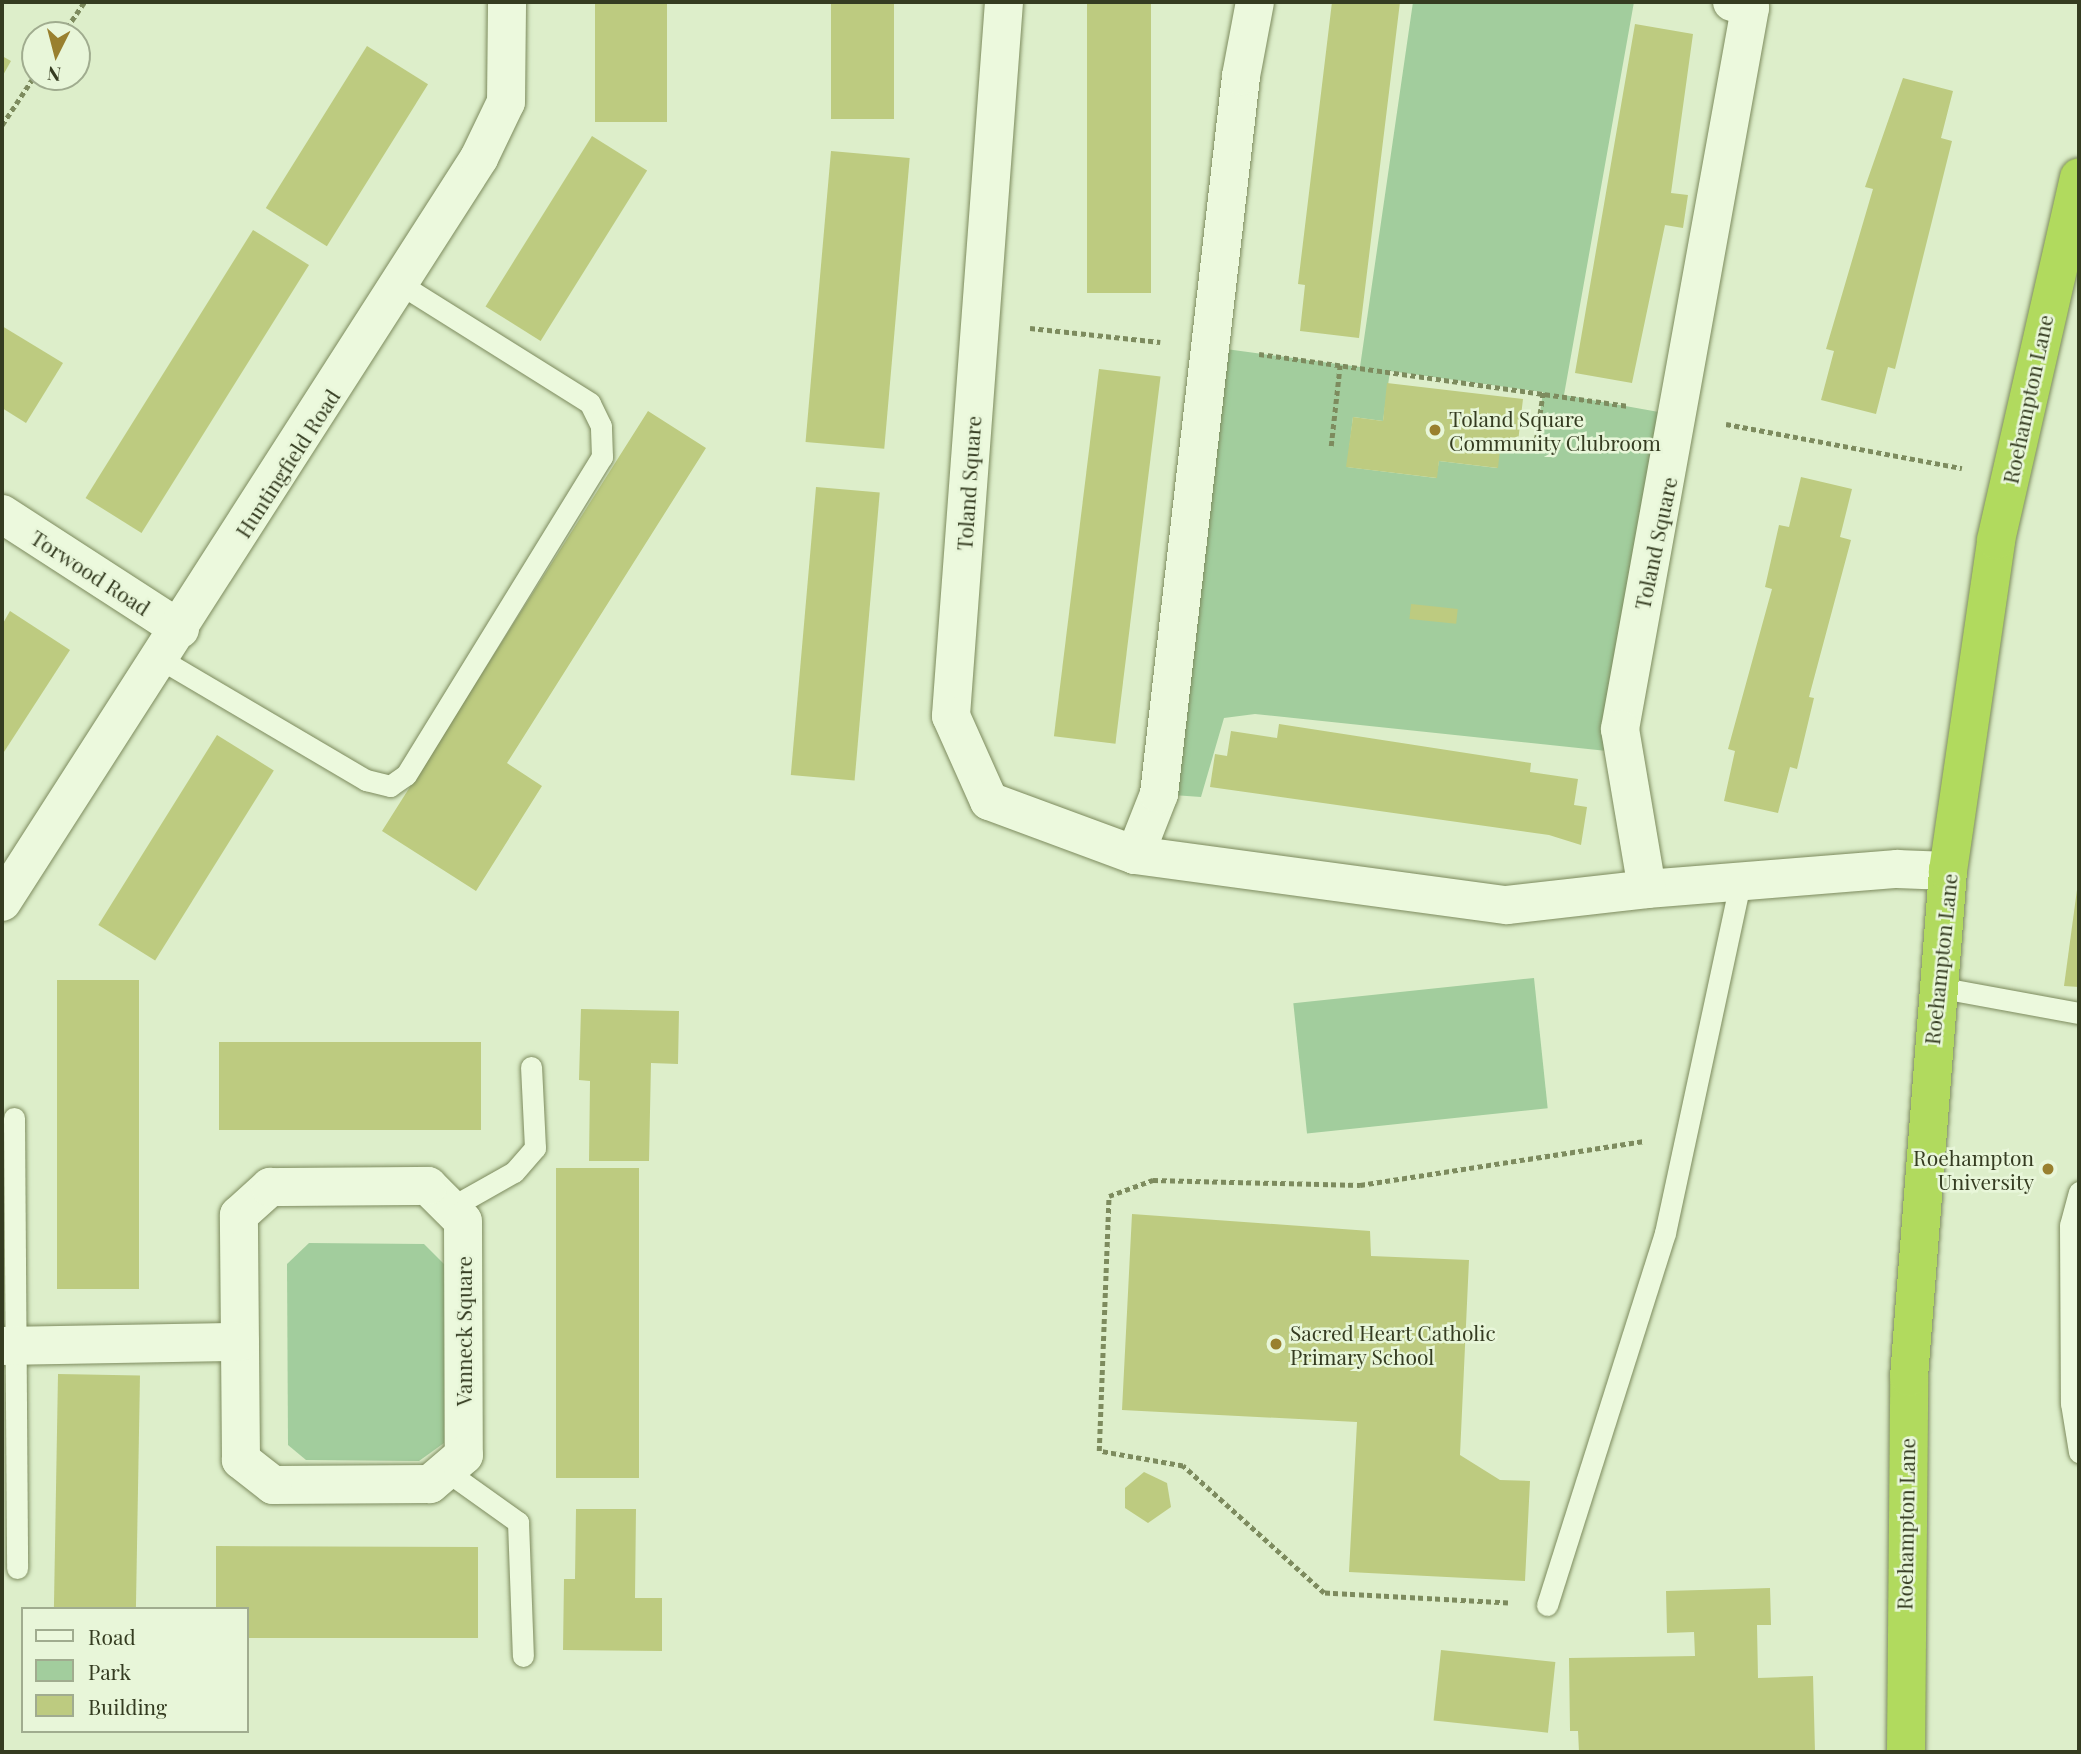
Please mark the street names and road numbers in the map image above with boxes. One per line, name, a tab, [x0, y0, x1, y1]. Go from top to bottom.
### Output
street label: Roehampton Lane	[1997, 312, 2057, 486]
street label: Huntingfield Road	[230, 384, 344, 542]
street label: Toland Square	[951, 415, 985, 551]
street label: Toland Square	[1629, 474, 1681, 612]
street label: Torwood Road	[27, 524, 155, 620]
street label: Roehampton Lane	[1918, 872, 1962, 1046]
street label: Vanneck Square	[450, 1256, 476, 1406]
street label: Roehampton Lane	[1891, 1438, 1919, 1610]

